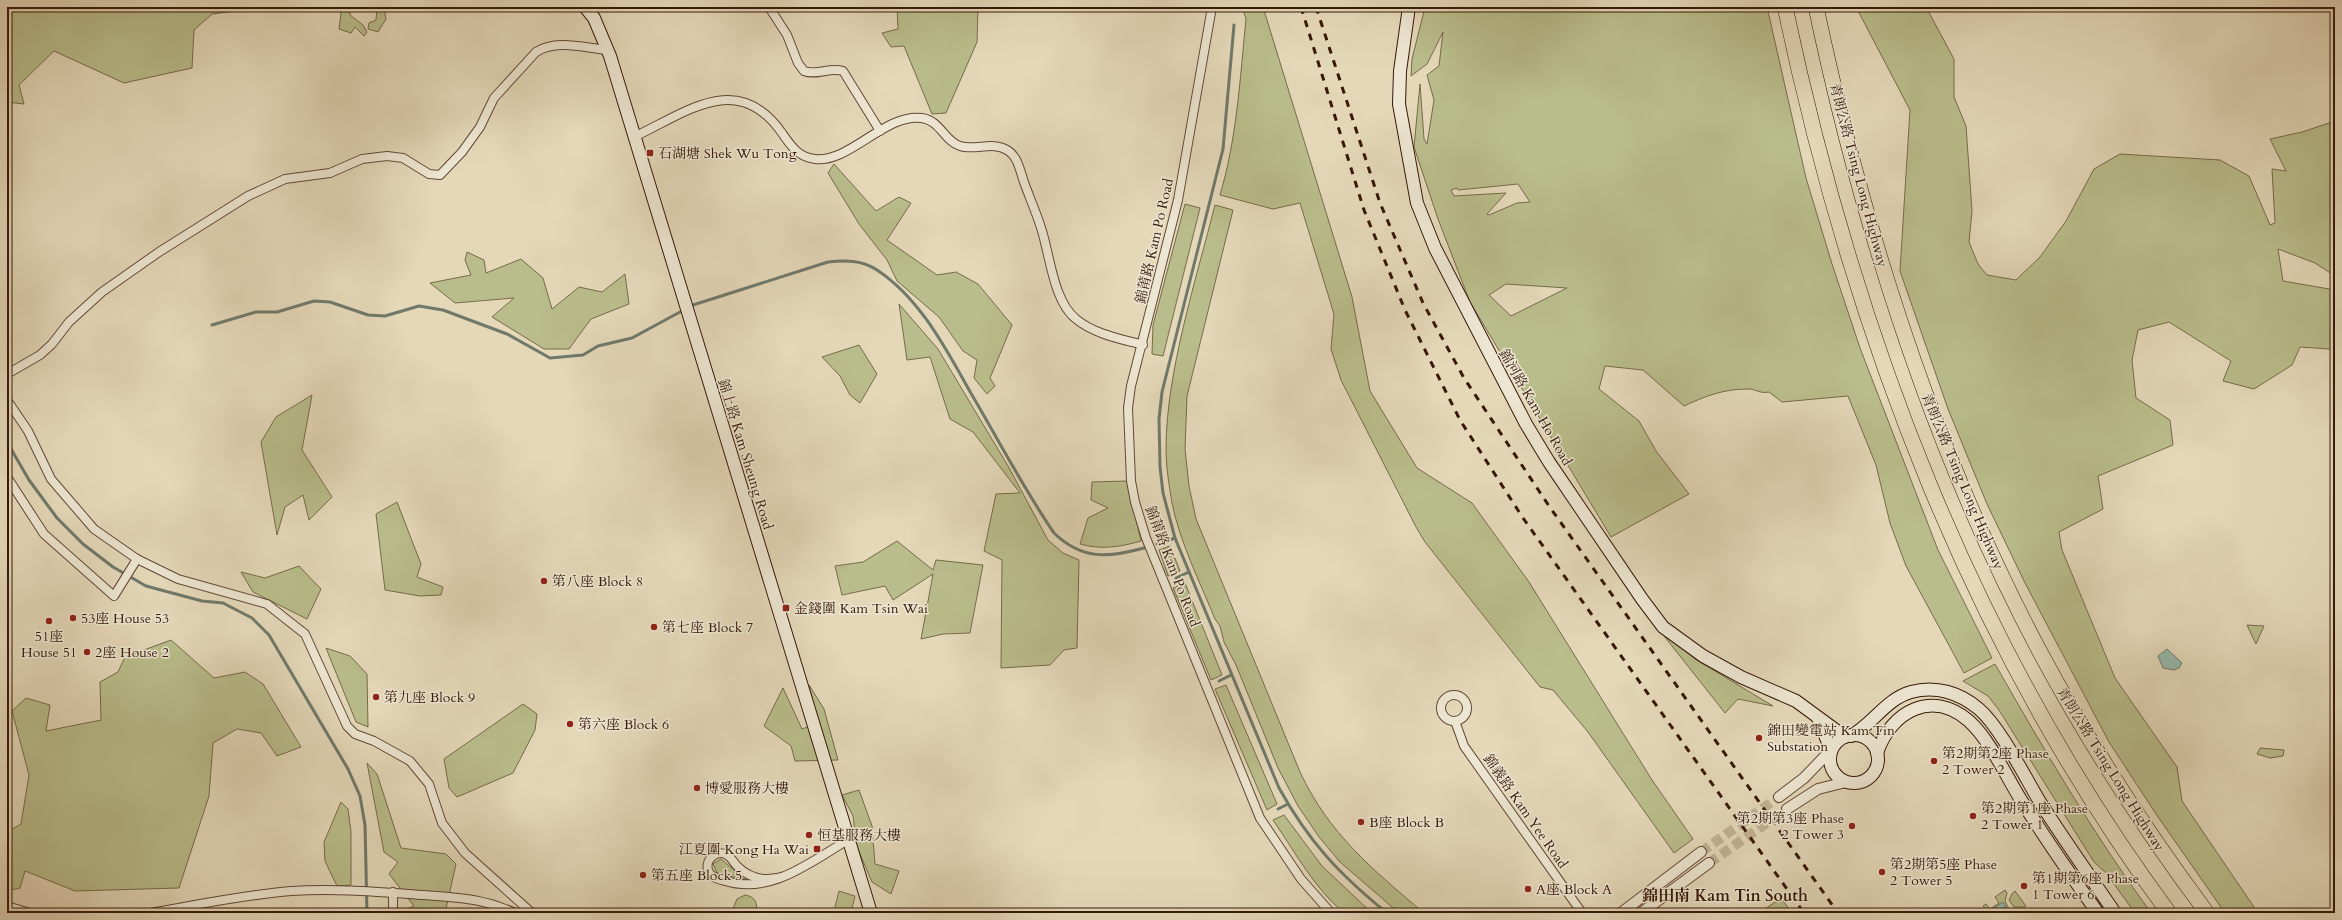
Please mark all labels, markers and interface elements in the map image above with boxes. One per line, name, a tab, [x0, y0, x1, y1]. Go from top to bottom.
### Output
street label: 青朗公路 Tsing Long Highway	[1825, 81, 1892, 270]
place label: 石湖塘 Shek Wu Tong	[658, 144, 797, 163]
marker: 石湖塘 Shek Wu Tong	[645, 148, 655, 158]
street label: 錦莆路 Kam Po Road	[1131, 176, 1178, 306]
street label: 錦河路 Kam Ho Road	[1494, 345, 1577, 469]
street label: 錦上路 Kam Sheung Road	[713, 376, 778, 532]
street label: 青朗公路 Tsing Long Highway	[1917, 390, 2009, 573]
street label: 錦莆路 Kam Po Road	[1141, 503, 1205, 630]
place label: 第八座 Block 8	[552, 572, 643, 591]
marker: 第八座 Block 8	[539, 576, 549, 586]
place label: 金錢圍 Kam Tsin Wai	[794, 599, 928, 618]
marker: 金錢圍 Kam Tsin Wai	[781, 603, 791, 613]
place label: 53座 House 53	[81, 609, 169, 628]
marker: 53座 House 53	[68, 613, 78, 623]
marker: 51座 House 51	[44, 616, 54, 626]
place label: 第七座 Block 7	[662, 618, 753, 637]
marker: 第七座 Block 7	[649, 622, 659, 632]
place label: 51座 House 51	[21, 627, 77, 662]
place label: 2座 House 2	[95, 643, 169, 662]
marker: 2座 House 2	[82, 647, 92, 657]
street label: 青朗公路 Tsing Long Highway	[2052, 684, 2169, 855]
place label: 第九座 Block 9	[384, 688, 475, 707]
marker: 第九座 Block 9	[371, 692, 381, 702]
place label: 第六座 Block 6	[578, 715, 669, 734]
marker: 第六座 Block 6	[565, 719, 575, 729]
place label: 錦田變電站 Kam Tin Substation	[1767, 721, 1895, 756]
marker: 錦田變電站 Kam Tin Substation	[1754, 733, 1764, 743]
place label: 第2期第2座 Phase 2 Tower 2	[1942, 744, 2049, 779]
street label: 錦義路 Kam Yee Road	[1479, 750, 1573, 873]
marker: 第2期第2座 Phase 2 Tower 2	[1929, 756, 1939, 766]
place label: 博愛服務大樓	[705, 779, 789, 798]
marker: 博愛服務大樓	[692, 783, 702, 793]
place label: 第2期第1座 Phase 2 Tower 1	[1981, 799, 2088, 834]
place label: 第2期第3座 Phase 2 Tower 3	[1737, 809, 1844, 844]
marker: 第2期第1座 Phase 2 Tower 1	[1968, 811, 1978, 821]
place label: B座 Block B	[1369, 813, 1444, 832]
marker: B座 Block B	[1356, 817, 1366, 827]
marker: 第2期第3座 Phase 2 Tower 3	[1847, 821, 1857, 831]
place label: 恒基服務大樓	[817, 826, 901, 845]
marker: 恒基服務大樓	[804, 830, 814, 840]
place label: 江夏圍 Kong Ha Wai	[679, 840, 809, 859]
marker: 江夏圍 Kong Ha Wai	[812, 844, 822, 854]
place label: 第2期第5座 Phase 2 Tower 5	[1890, 855, 1997, 890]
place label: 第五座 Block 5	[651, 866, 742, 885]
marker: 第2期第5座 Phase 2 Tower 5	[1877, 867, 1887, 877]
place label: 第1期第6座 Phase 1 Tower 6	[2032, 869, 2139, 904]
marker: 第五座 Block 5	[638, 870, 648, 880]
place label: A座 Block A	[1536, 880, 1612, 899]
marker: 第1期第6座 Phase 1 Tower 6	[2019, 881, 2029, 891]
marker: A座 Block A	[1523, 884, 1533, 894]
district label: 錦田南 Kam Tin South	[1642, 885, 1808, 907]

